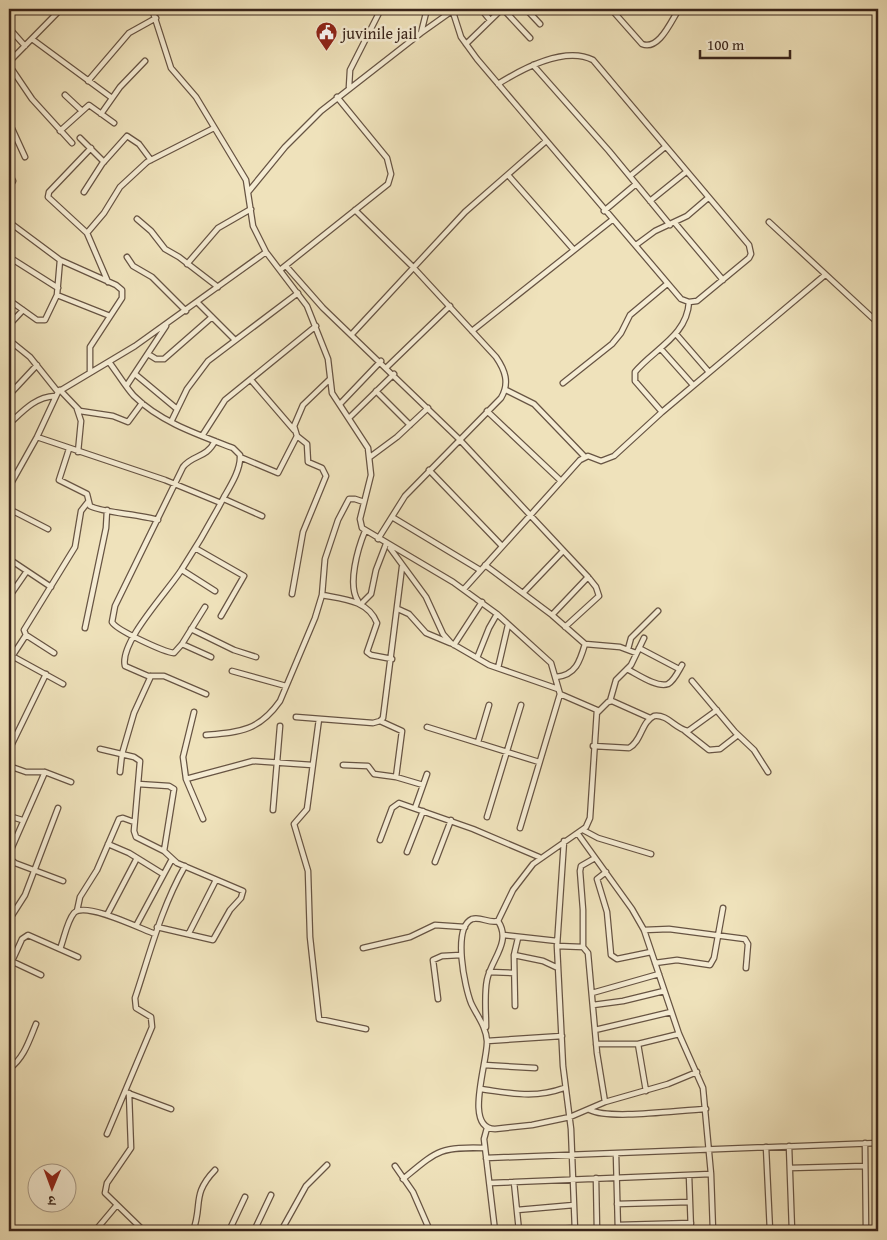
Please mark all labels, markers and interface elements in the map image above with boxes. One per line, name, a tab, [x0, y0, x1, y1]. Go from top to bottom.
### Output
public building icon: juvinile jail	[314, 21, 338, 52]
place label: juvinile jail	[340, 21, 418, 45]
scale bar	[700, 28, 790, 60]
text: 100 m	[707, 34, 745, 55]
north arrow	[28, 1162, 78, 1212]
text: उ	[47, 1191, 57, 1211]

